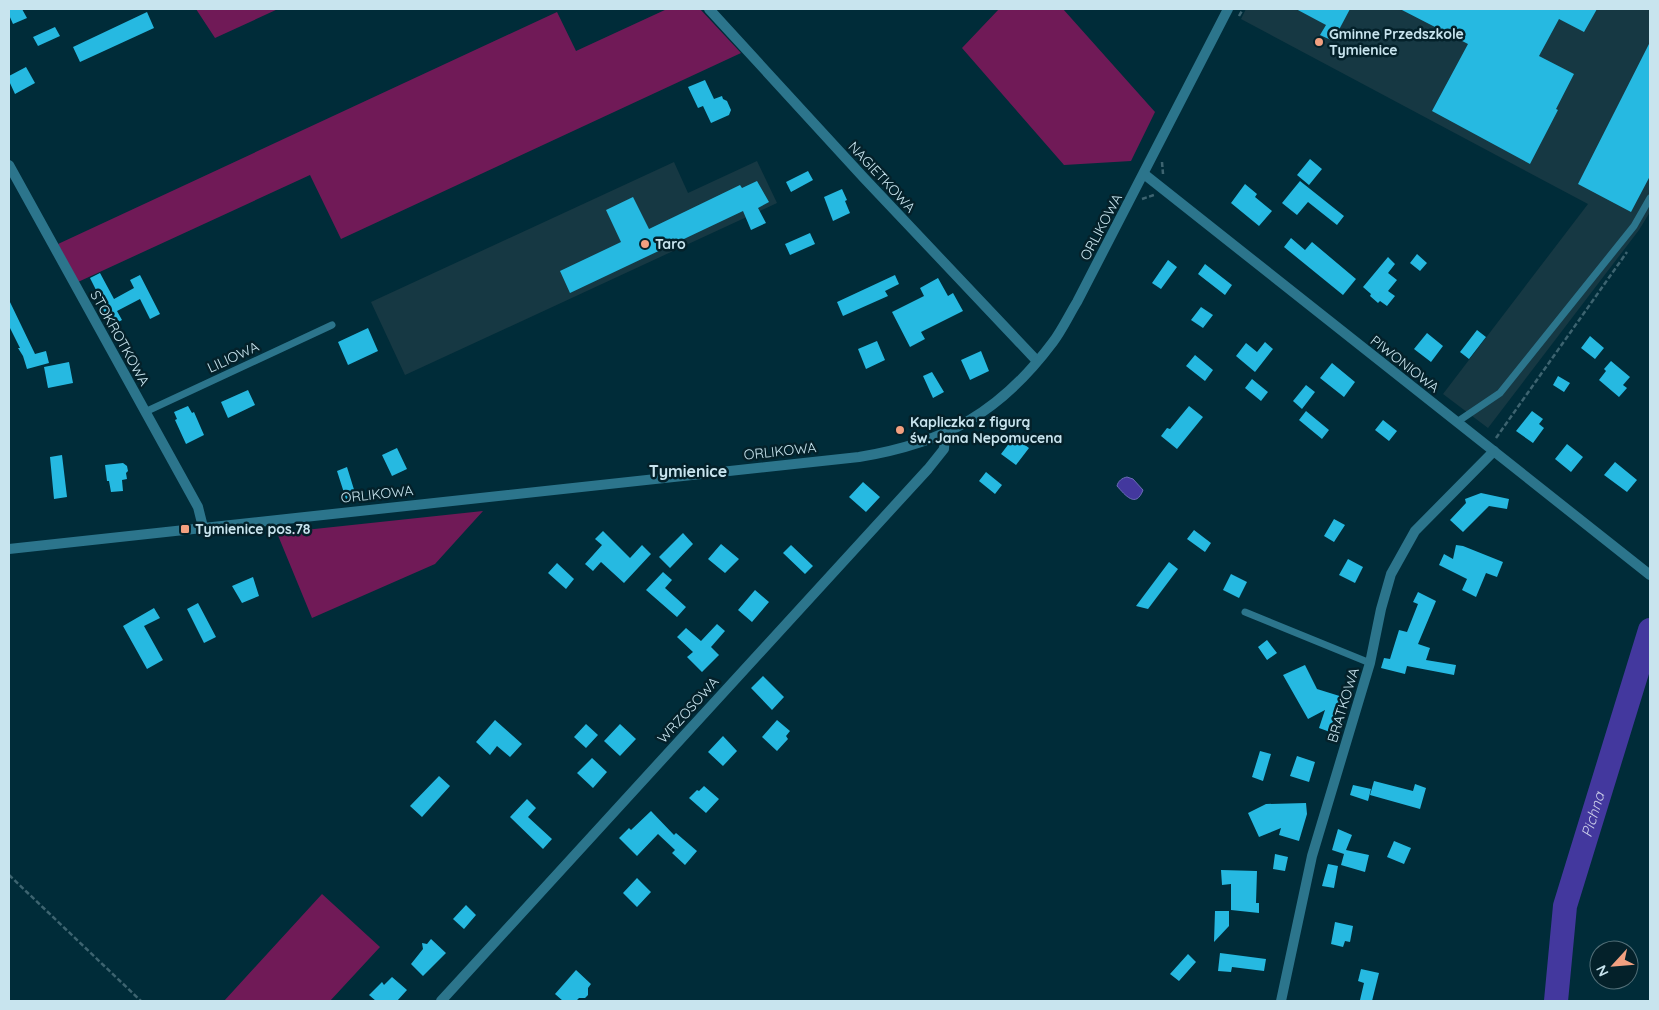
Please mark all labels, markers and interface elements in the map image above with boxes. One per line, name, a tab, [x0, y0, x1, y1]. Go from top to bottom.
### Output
place label: Gminne Przedszkole Tymienice	[1329, 25, 1464, 59]
marker: Gminne Przedszkole Tymienice	[1313, 36, 1325, 48]
street label: NAGIETKOWA	[844, 138, 920, 216]
street label: ORLIKOWA	[1076, 191, 1126, 263]
place label: Taro	[655, 235, 686, 253]
marker: Taro	[639, 238, 651, 250]
street label: STOKROTKOWA	[86, 287, 154, 389]
street label: PIWONIOWA	[1367, 331, 1443, 397]
street label: LILIOWA	[204, 337, 262, 377]
place label: Kapliczka z figurą św. Jana Nepomucena	[910, 413, 1062, 447]
marker: Kapliczka z figurą św. Jana Nepomucena	[894, 424, 906, 436]
street label: ORLIKOWA	[743, 438, 817, 464]
district label: Tymienice	[649, 461, 727, 481]
street label: ORLIKOWA	[340, 481, 414, 507]
place label: Tymienice pos.78	[195, 520, 311, 538]
marker: Tymienice pos.78	[179, 523, 191, 535]
street label: BRATKOWA	[1323, 665, 1363, 745]
street label: WRZOSOWA	[653, 673, 723, 747]
water label: Pichna	[1577, 789, 1609, 839]
north arrow	[1589, 940, 1639, 990]
text: N	[1592, 962, 1613, 979]

